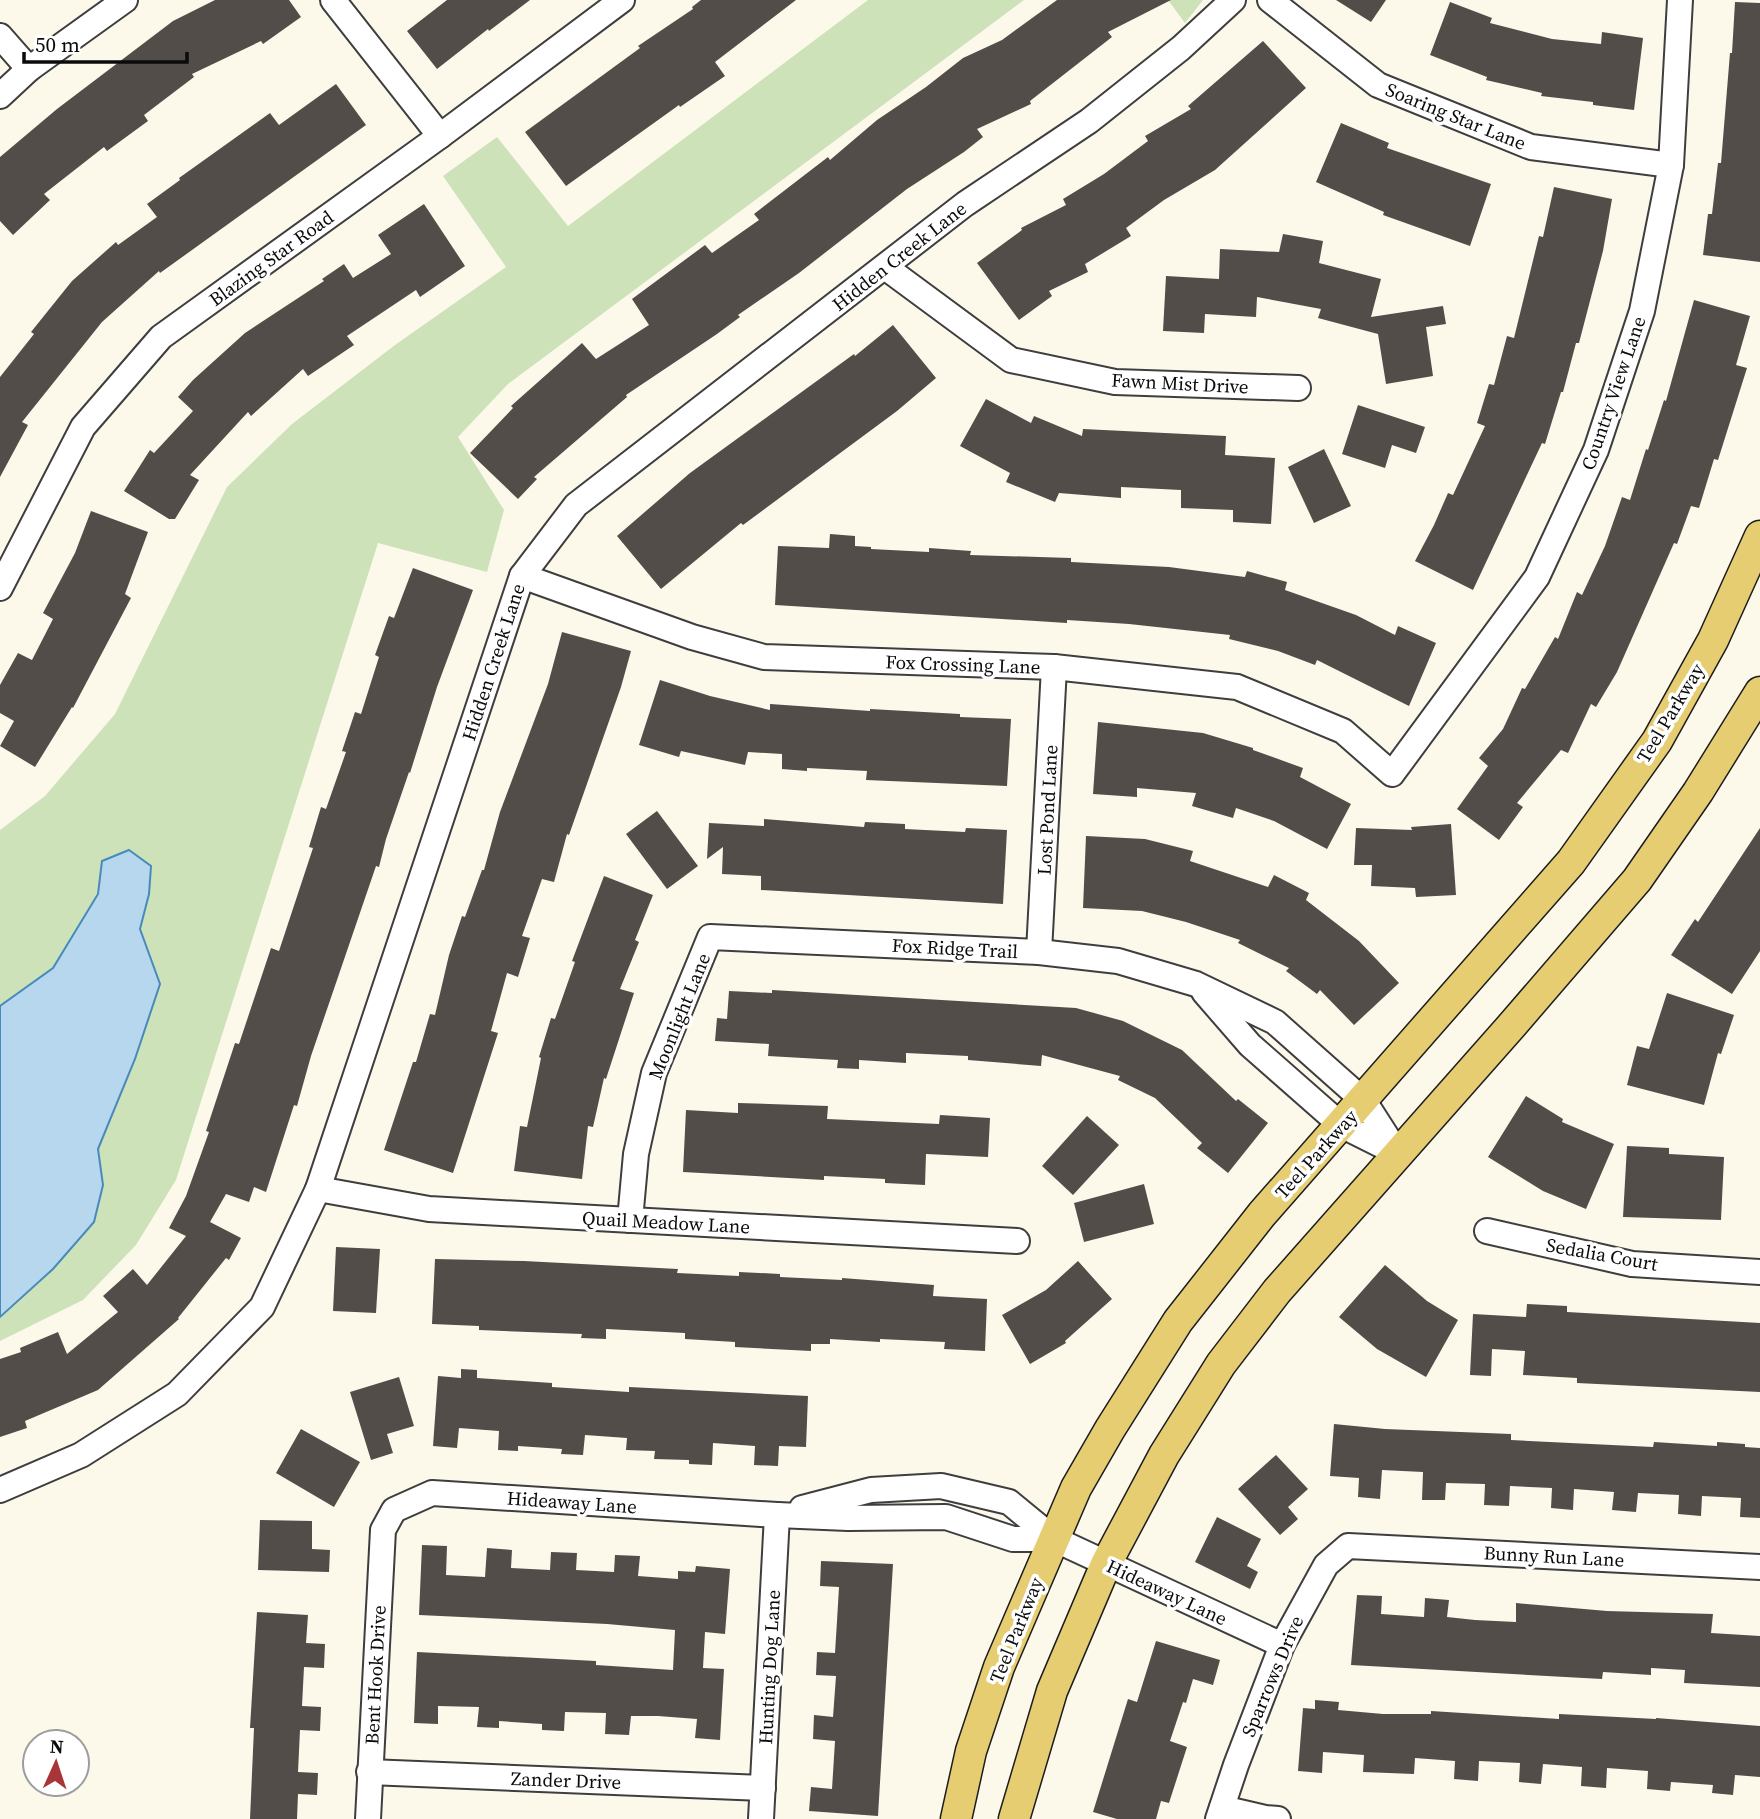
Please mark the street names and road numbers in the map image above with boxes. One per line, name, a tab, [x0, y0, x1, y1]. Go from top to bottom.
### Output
street label: Soaring Star Lane	[1382, 76, 1530, 156]
street label: Hidden Creek Lane	[826, 195, 972, 317]
street label: Blazing Star Road	[204, 204, 339, 312]
street label: Country View Lane	[1574, 313, 1652, 473]
street label: Fawn Mist Drive	[1111, 366, 1249, 400]
street label: Hidden Creek Lane	[455, 580, 531, 744]
street label: Fox Crossing Lane	[885, 648, 1041, 680]
street label: Teel Parkway	[1630, 658, 1710, 768]
street label: Lost Pond Lane	[1031, 744, 1063, 876]
street label: Fox Ridge Trail	[891, 932, 1019, 964]
street label: Moonlight Lane	[642, 949, 716, 1083]
street label: Teel Parkway	[1269, 1104, 1363, 1204]
street label: Quail Meadow Lane	[581, 1205, 751, 1239]
street label: Sedalia Court	[1544, 1231, 1661, 1277]
street label: Hideaway Lane	[506, 1484, 638, 1520]
street label: Bunny Run Lane	[1483, 1539, 1625, 1573]
street label: Hideaway Lane	[1103, 1553, 1231, 1631]
street label: Teel Parkway	[983, 1573, 1049, 1687]
street label: Hunting Dog Lane	[752, 1589, 786, 1745]
street label: Bent Hook Drive	[358, 1605, 392, 1745]
street label: Sparrows Drive	[1235, 1611, 1309, 1741]
street label: Zander Drive	[510, 1765, 622, 1795]

